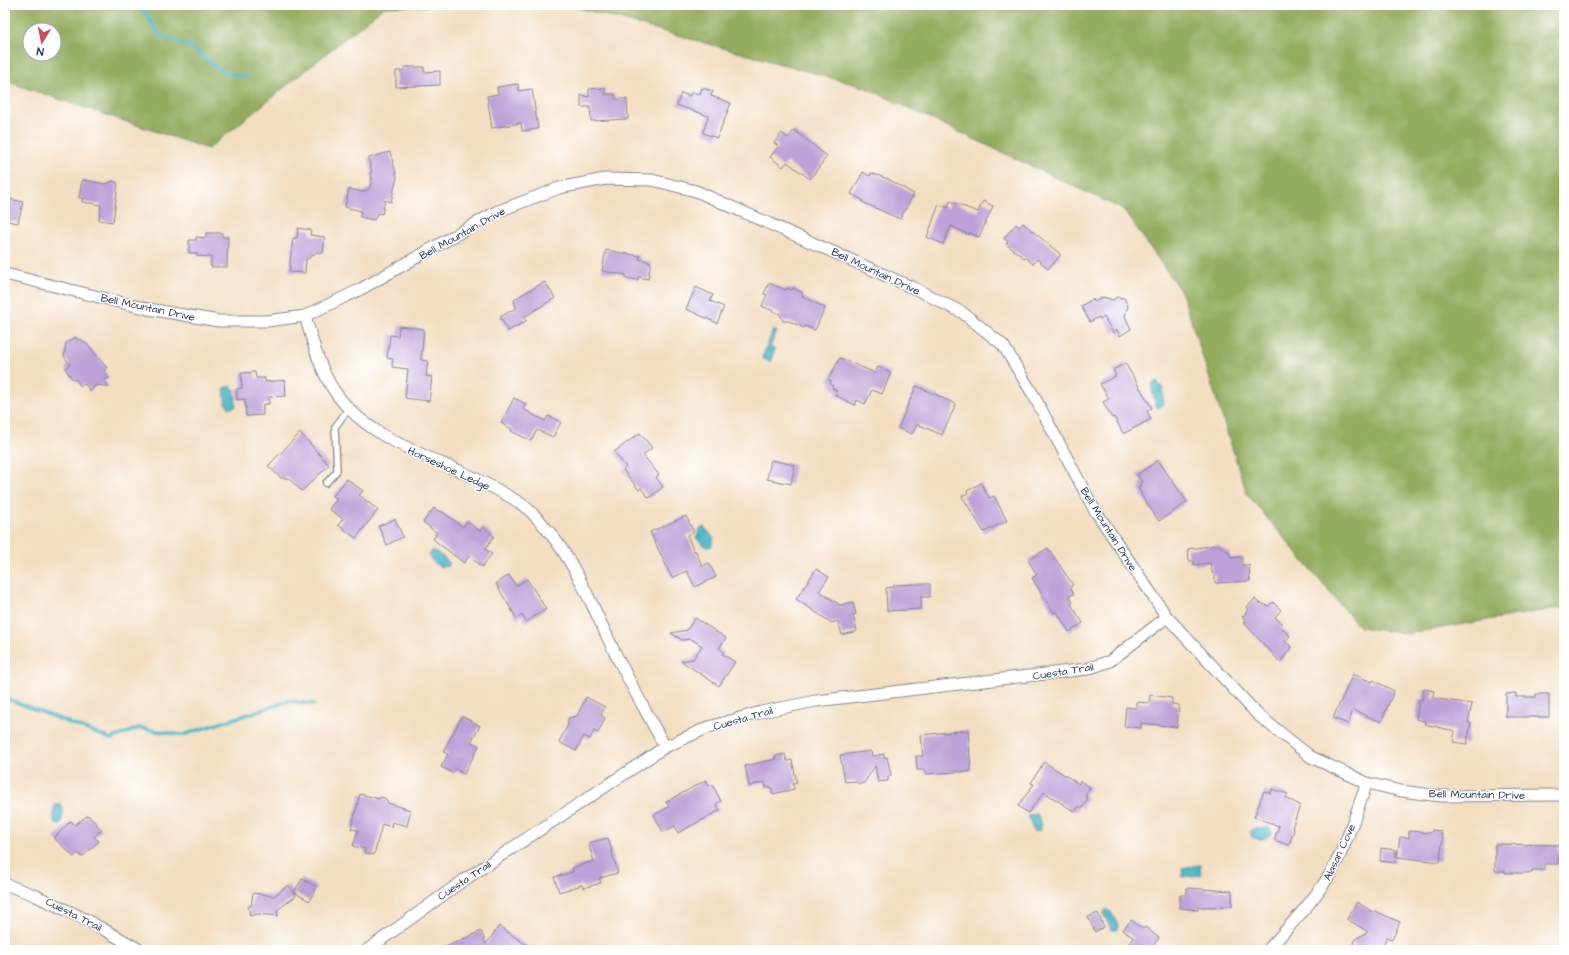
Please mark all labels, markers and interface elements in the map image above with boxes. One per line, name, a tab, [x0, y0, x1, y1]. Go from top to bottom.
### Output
north arrow	[22, 22, 62, 62]
text: N	[36, 43, 45, 59]
street label: Bell Mountain Drive	[417, 204, 508, 263]
street label: Bell Mountain Drive	[829, 244, 923, 299]
street label: Bell Mountain Drive	[99, 290, 197, 325]
street label: Horseshoe Ledge	[405, 443, 492, 495]
street label: Bell Mountain Drive	[1077, 485, 1140, 574]
street label: Cuesta Trail	[1032, 659, 1095, 684]
street label: Cuesta Trail	[712, 703, 775, 734]
street label: Bell Mountain Drive	[1429, 786, 1525, 803]
street label: Alasan Cove	[1320, 821, 1359, 883]
street label: Cuesta Trail	[435, 857, 494, 904]
street label: Cuesta Trail	[43, 894, 105, 935]

